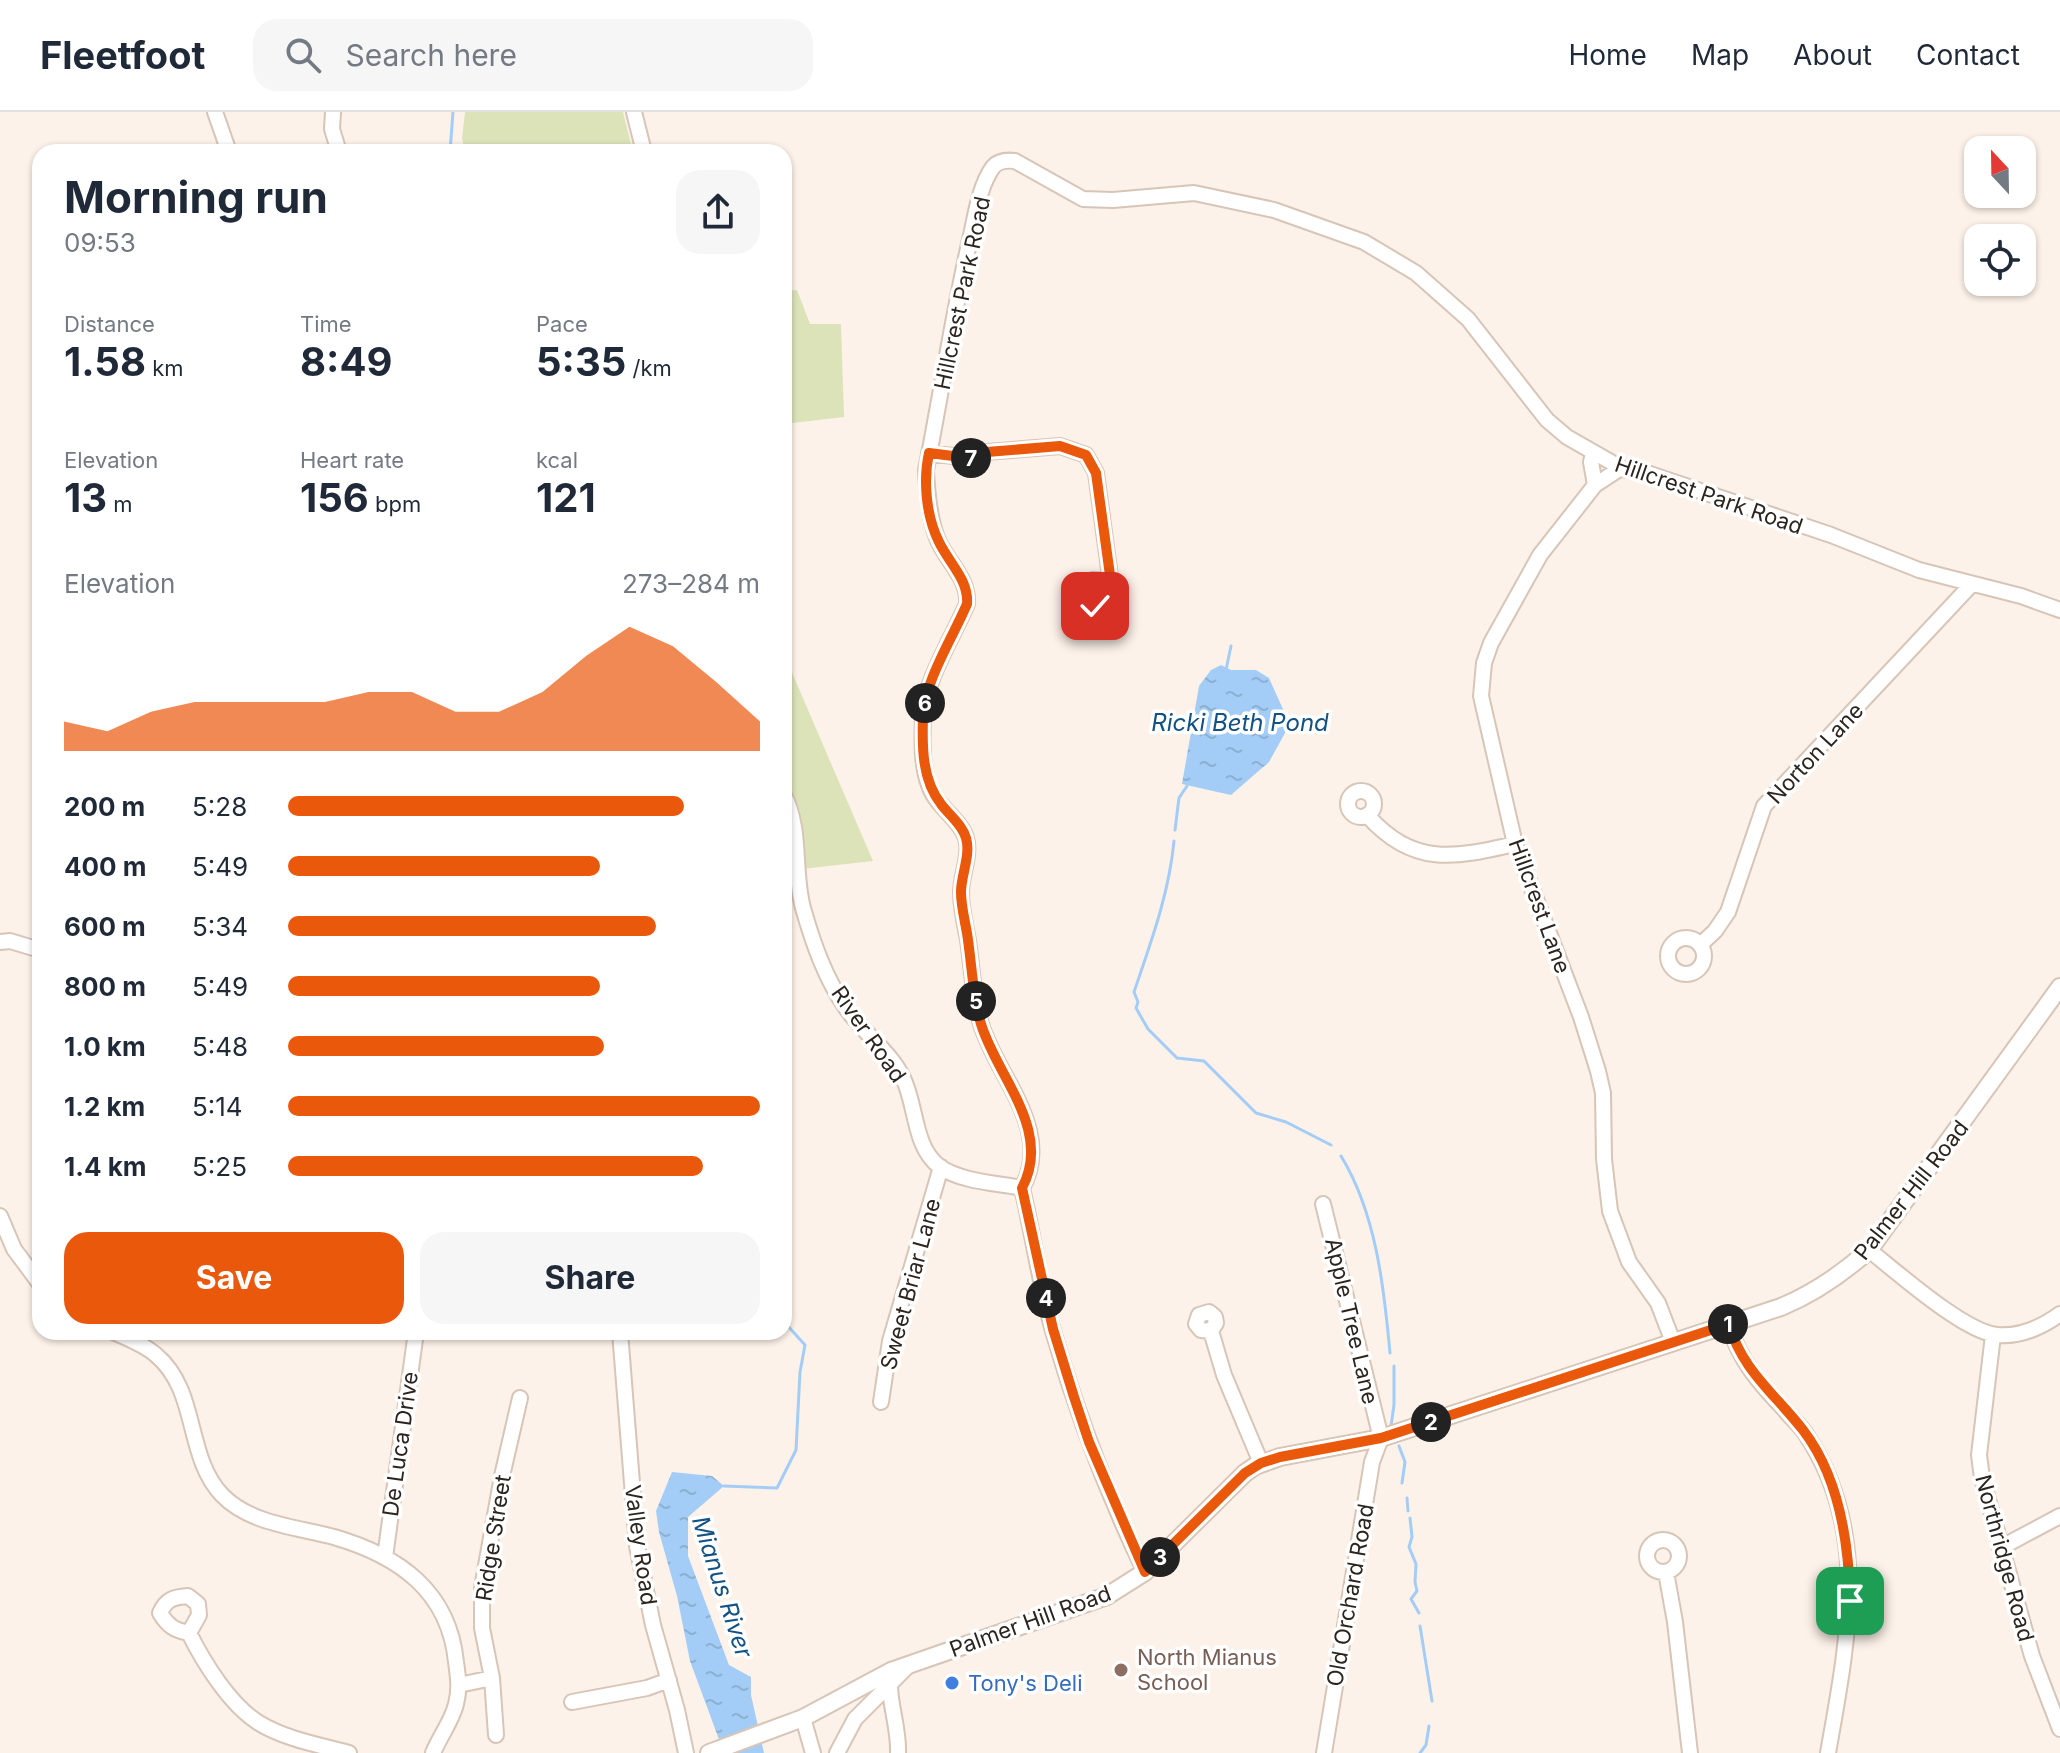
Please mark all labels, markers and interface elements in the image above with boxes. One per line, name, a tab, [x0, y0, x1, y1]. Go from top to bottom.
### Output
search box	[253, 19, 813, 91]
text: Fleetfoot	[40, 32, 205, 78]
icon: search	[281, 33, 325, 77]
text: Search here	[345, 37, 517, 73]
text: Home	[1568, 38, 1647, 72]
text: Map	[1691, 38, 1749, 72]
text: About	[1793, 38, 1872, 72]
text: Contact	[1916, 38, 2020, 72]
north arrow	[1964, 136, 2036, 208]
map controls	[1964, 136, 2036, 296]
text: Morning run	[64, 170, 328, 224]
button: share	[676, 170, 760, 254]
street label: Hillcrest Park Road	[929, 194, 995, 392]
button: locate	[1964, 224, 2036, 296]
text: 09:53	[64, 227, 136, 258]
text: Distance	[64, 311, 155, 337]
text: Time	[300, 311, 352, 337]
text: Pace	[536, 311, 588, 337]
text: 1.58	[64, 337, 146, 386]
text: 8:49	[300, 337, 392, 386]
text: 5:35	[536, 337, 626, 386]
text: km	[146, 355, 184, 381]
text: /km	[626, 355, 672, 381]
pin: 7	[951, 438, 991, 478]
text: 7	[965, 445, 977, 471]
text: Elevation	[64, 447, 158, 473]
text: Heart rate	[300, 447, 404, 473]
text: kcal	[536, 447, 578, 473]
street label: Hillcrest Park Road	[1612, 451, 1806, 539]
text: 13	[64, 473, 107, 522]
text: 156	[300, 473, 369, 522]
text: 121	[536, 473, 596, 522]
text: m	[107, 491, 133, 517]
text: bpm	[369, 491, 421, 517]
text: Elevation	[64, 568, 175, 599]
text: 273–284 m	[622, 568, 760, 599]
pin	[1061, 572, 1129, 640]
icon: check	[1073, 584, 1117, 628]
pin: 6	[905, 683, 945, 723]
text: 6	[918, 690, 932, 716]
street label: Norton Lane	[1762, 697, 1868, 809]
water label: Ricki Beth Pond	[1151, 708, 1329, 737]
text: 200 m	[64, 791, 145, 822]
text: 5:28	[192, 791, 247, 822]
street label: Hillcrest Lane	[1504, 835, 1576, 977]
text: 400 m	[64, 851, 147, 882]
text: 5:49	[192, 851, 248, 882]
text: 600 m	[64, 911, 146, 942]
text: 5:34	[192, 911, 248, 942]
text: 800 m	[64, 971, 146, 1002]
text: 5:49	[192, 971, 248, 1002]
street label: River Road	[826, 981, 912, 1087]
pin: 5	[956, 981, 996, 1021]
text: 5	[969, 988, 983, 1014]
text: 1.0 km	[64, 1031, 146, 1062]
text: 5:48	[192, 1031, 248, 1062]
text: 1.2 km	[64, 1091, 145, 1122]
text: 5:14	[192, 1091, 243, 1122]
street label: Palmer Hill Road	[1848, 1115, 1974, 1265]
text: 1.4 km	[64, 1151, 146, 1182]
text: 5:25	[192, 1151, 247, 1182]
street label: Sweet Briar Lane	[875, 1195, 945, 1373]
button: Save	[64, 1232, 404, 1324]
button: Share	[420, 1232, 760, 1324]
street label: Apple Tree Lane	[1320, 1235, 1384, 1407]
pin: 4	[1026, 1278, 1066, 1318]
text: 4	[1039, 1285, 1053, 1311]
pin: 1	[1708, 1304, 1748, 1344]
text: 1	[1723, 1311, 1733, 1337]
street label: De Luca Drive	[377, 1370, 423, 1518]
pin: 2	[1411, 1402, 1451, 1442]
text: 2	[1424, 1409, 1438, 1435]
street label: Northridge Road	[1970, 1472, 2040, 1644]
street label: Ridge Street	[470, 1473, 516, 1603]
street label: Valley Road	[620, 1483, 662, 1607]
street label: Old Orchard Road	[1321, 1502, 1379, 1688]
water label: Mianus River	[686, 1512, 759, 1662]
pin: 3	[1140, 1537, 1180, 1577]
text: 3	[1153, 1544, 1167, 1570]
pin	[1816, 1567, 1884, 1635]
icon: arrive	[1828, 1579, 1872, 1623]
street label: Palmer Hill Road	[946, 1580, 1114, 1662]
place label: North Mianus School	[1137, 1644, 1277, 1695]
marker: North Mianus School	[1112, 1661, 1130, 1679]
place label: Tony's Deli	[968, 1670, 1082, 1696]
marker: Tony's Deli	[943, 1674, 961, 1692]

